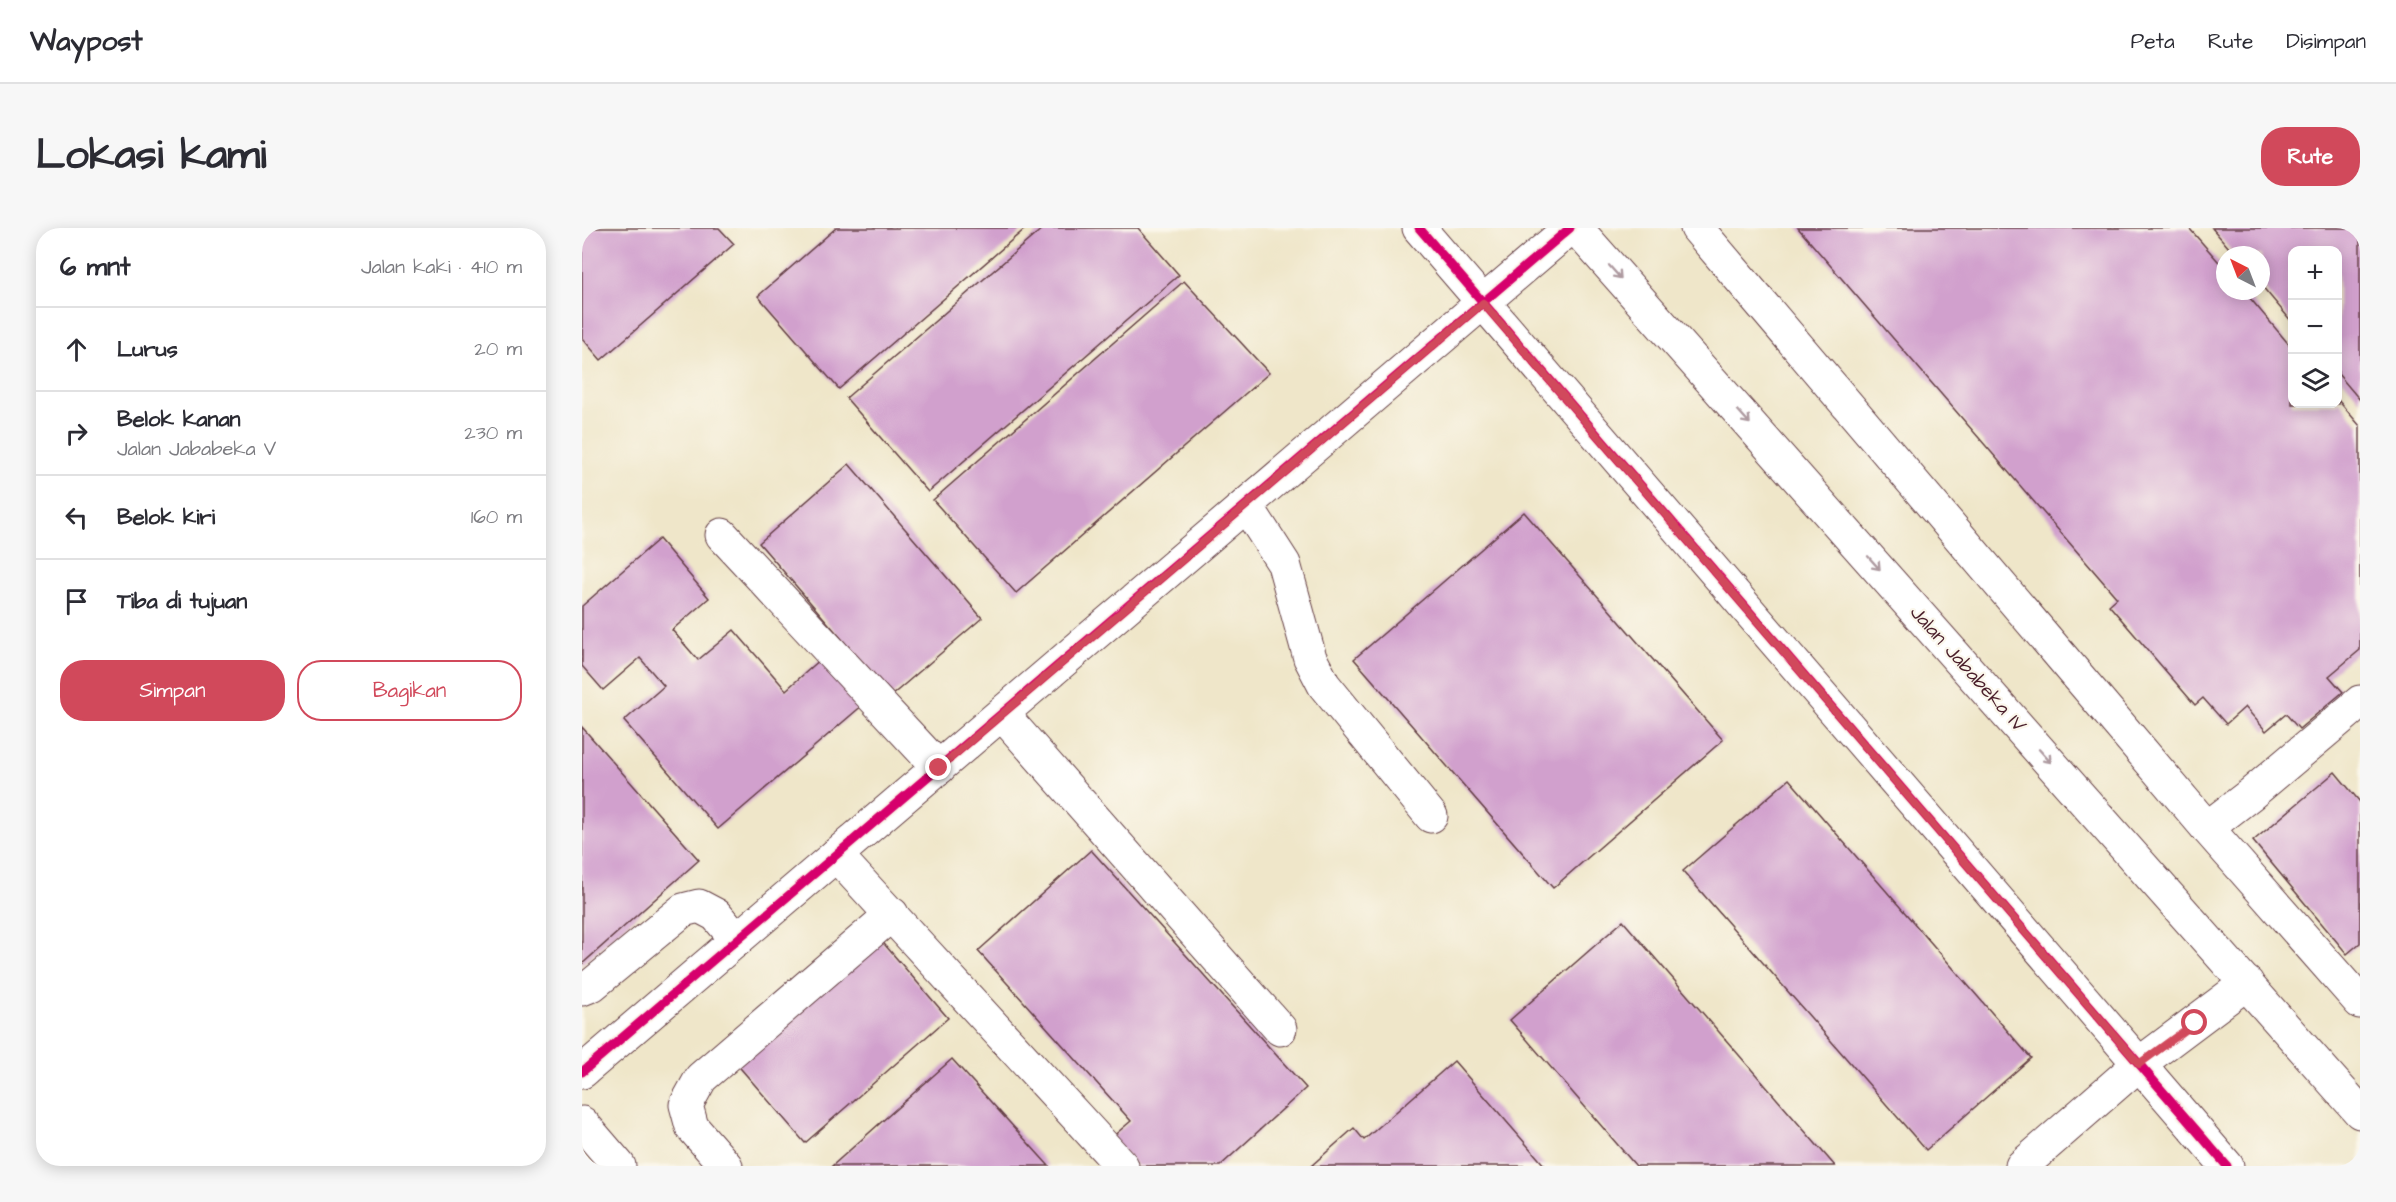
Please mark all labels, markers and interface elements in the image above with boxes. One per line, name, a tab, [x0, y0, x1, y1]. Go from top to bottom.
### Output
text: Waypost	[30, 22, 143, 61]
text: Peta	[2131, 27, 2175, 56]
text: Rute	[2208, 27, 2253, 56]
text: Disimpan	[2286, 27, 2366, 56]
text: Lokasi kami	[36, 127, 266, 185]
button: Rute	[2261, 127, 2360, 186]
north arrow	[2216, 246, 2270, 300]
map controls	[2288, 246, 2342, 408]
button: +	[2288, 246, 2342, 300]
text: 6 mnt	[60, 249, 130, 285]
text: Jalan kaki · 410 m	[361, 253, 522, 281]
one-way arrow	[1608, 264, 1622, 279]
button: −	[2288, 300, 2342, 354]
icon: ahead	[60, 333, 93, 366]
text: Lurus	[117, 334, 178, 365]
text: 20 m	[474, 335, 522, 363]
button: layers	[2288, 354, 2342, 408]
text: Belok kanan	[117, 404, 241, 435]
one-way arrow	[1737, 410, 1751, 425]
icon: right	[60, 417, 93, 450]
text: 230 m	[464, 419, 522, 447]
text: Jalan Jababeka V	[117, 435, 276, 463]
icon: left	[60, 501, 93, 534]
text: Belok kiri	[117, 502, 215, 533]
text: 160 m	[471, 503, 522, 531]
one-way arrow	[1867, 555, 1881, 570]
icon: arrive	[60, 585, 93, 618]
text: Tiba di tujuan	[117, 586, 247, 617]
street label: Jalan Jababeka IV	[1903, 599, 2033, 739]
button: Simpan	[60, 660, 285, 721]
button: Bagikan	[297, 660, 522, 721]
one-way arrow	[2038, 748, 2052, 763]
route end	[925, 754, 951, 780]
route start	[2181, 1009, 2207, 1035]

